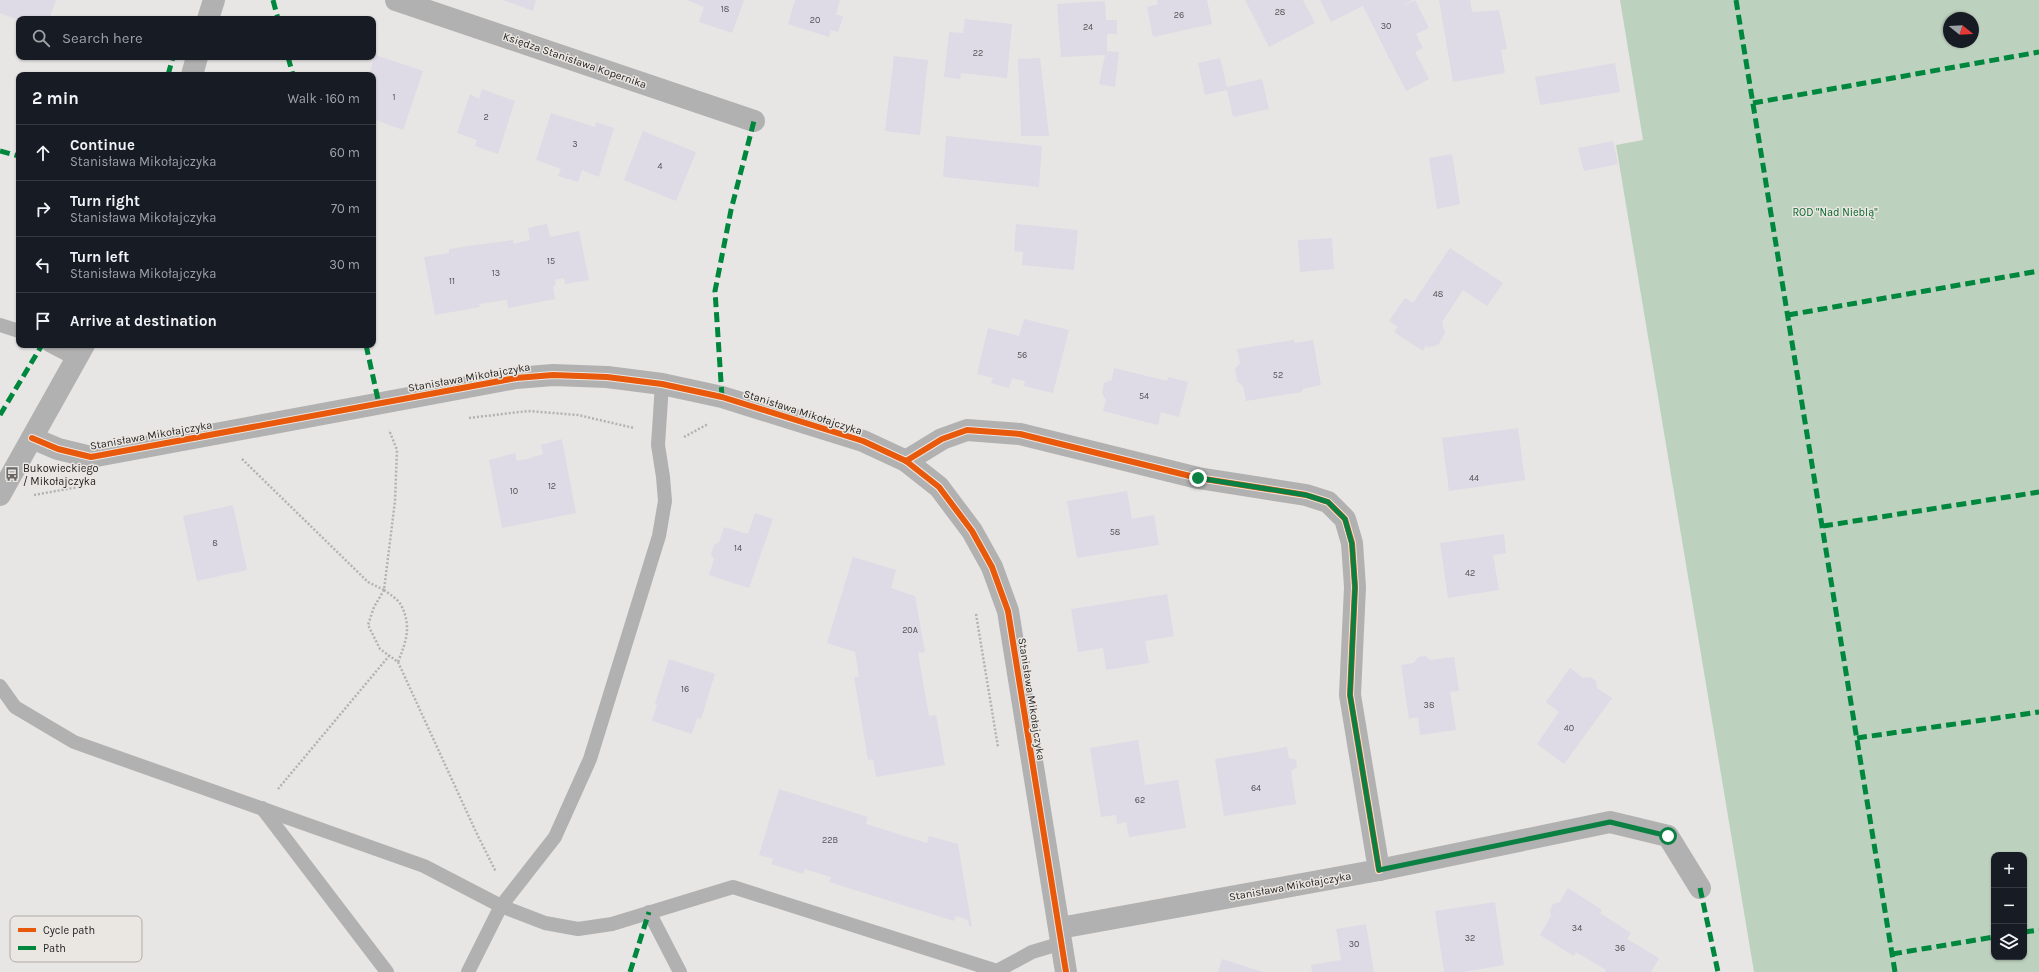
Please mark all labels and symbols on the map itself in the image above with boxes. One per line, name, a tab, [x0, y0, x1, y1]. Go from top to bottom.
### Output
house number: 18	[721, 4, 730, 14]
house number: 28	[1275, 7, 1286, 17]
house number: 26	[1174, 10, 1184, 20]
north arrow	[1943, 12, 1979, 48]
house number: 20	[810, 15, 820, 25]
house number: 30	[1381, 21, 1391, 31]
house number: 24	[1083, 22, 1093, 32]
street label: Księdza Stanisława Kopernika	[501, 30, 648, 91]
house number: 22	[973, 48, 983, 58]
house number: 1	[393, 92, 396, 102]
house number: 2	[483, 112, 489, 122]
house number: 3	[572, 139, 578, 149]
house number: 4	[657, 161, 663, 171]
park label: ROD "Nad Nieblą"	[1792, 206, 1878, 219]
house number: 15	[547, 256, 555, 266]
house number: 13	[492, 268, 500, 278]
house number: 11	[449, 276, 455, 286]
house number: 48	[1433, 289, 1444, 299]
house number: 56	[1017, 350, 1027, 360]
street label: Stanisława Mikołajczyka	[407, 360, 531, 395]
house number: 52	[1273, 370, 1283, 380]
street label: Stanisława Mikołajczyka	[742, 387, 864, 438]
house number: 54	[1139, 391, 1149, 401]
street label: Stanisława Mikołajczyka	[89, 418, 213, 453]
place label: Bukowieckiego / Mikołajczyka	[23, 462, 99, 488]
bus stop icon: Bukowieckiego / Mikołajczyka	[4, 466, 20, 482]
route end	[1189, 469, 1207, 487]
house number: 44	[1469, 473, 1479, 483]
house number: 12	[548, 481, 556, 491]
house number: 10	[510, 486, 518, 496]
house number: 58	[1110, 527, 1121, 537]
house number: 8	[212, 538, 218, 548]
house number: 14	[734, 543, 742, 553]
house number: 42	[1465, 568, 1475, 578]
house number: 20A	[902, 625, 918, 635]
street label: Stanisława Mikołajczyka	[1015, 637, 1048, 761]
house number: 16	[681, 684, 689, 694]
house number: 38	[1424, 700, 1435, 710]
house number: 40	[1564, 723, 1574, 733]
house number: 64	[1251, 783, 1261, 793]
house number: 62	[1135, 795, 1145, 805]
route start	[1659, 827, 1677, 845]
house number: 22B	[822, 835, 838, 845]
street label: Stanisława Mikołajczyka	[1228, 869, 1352, 904]
legend	[10, 916, 142, 962]
house number: 34	[1572, 923, 1582, 933]
text: Cycle path	[43, 924, 95, 937]
house number: 32	[1465, 933, 1475, 943]
house number: 30	[1349, 939, 1359, 949]
text: Path	[43, 942, 66, 955]
house number: 36	[1615, 943, 1625, 953]

